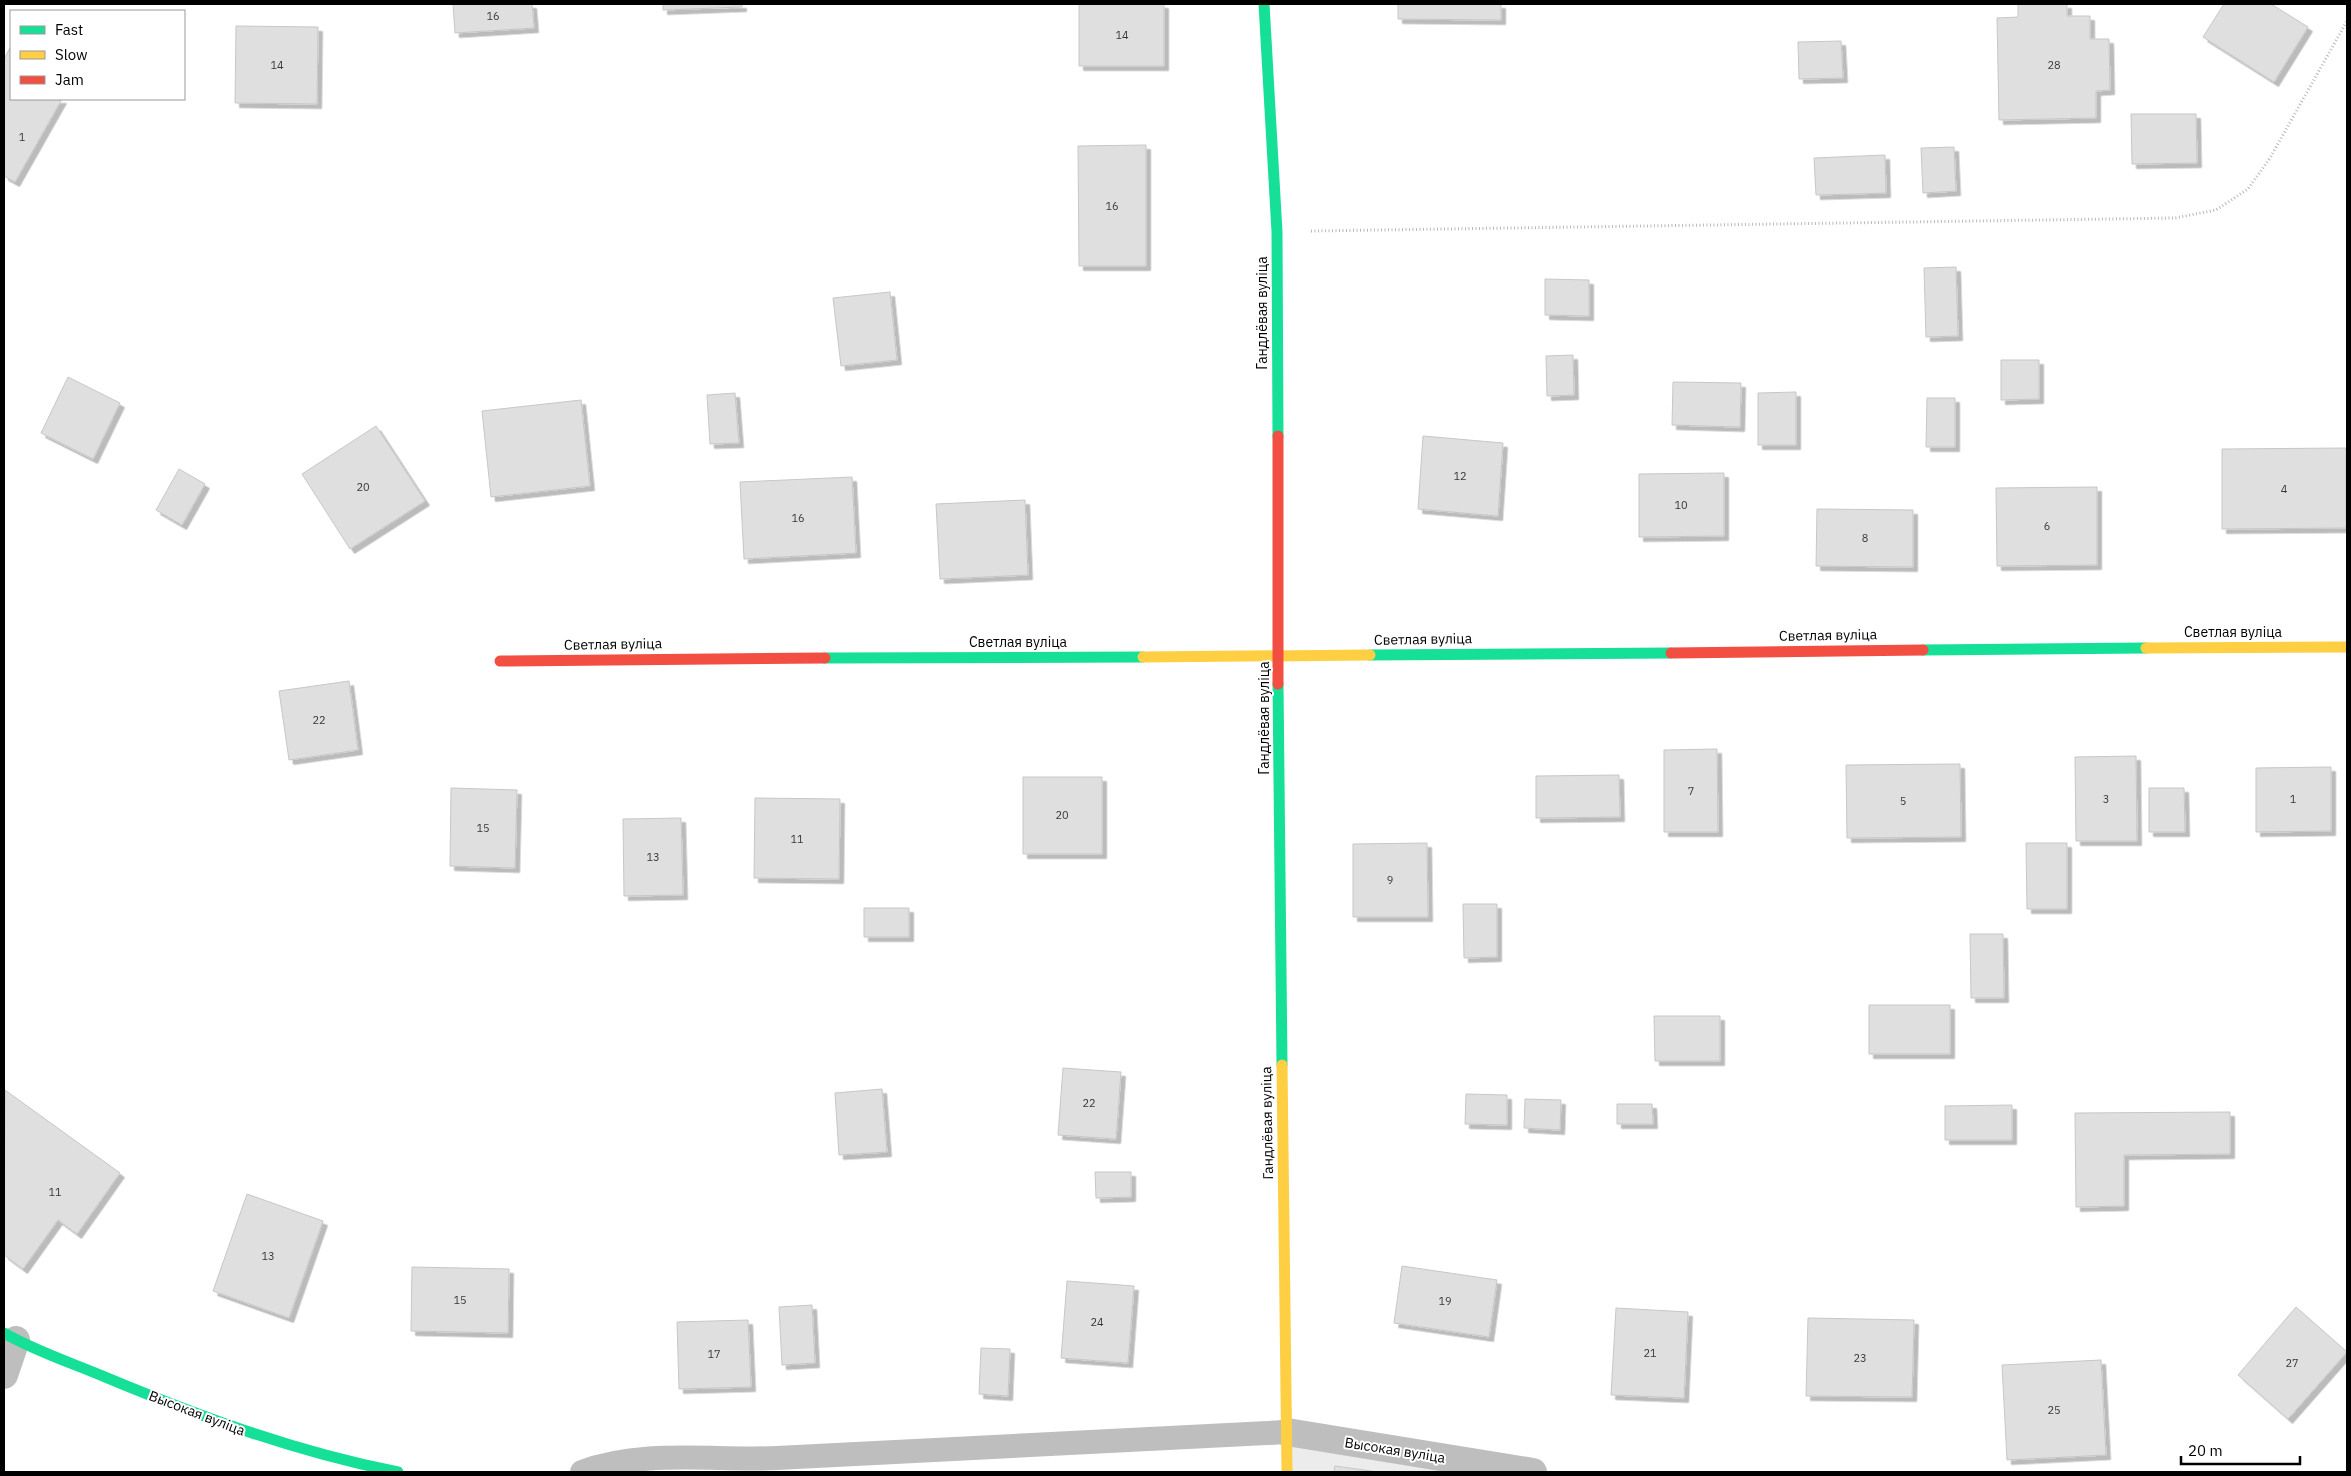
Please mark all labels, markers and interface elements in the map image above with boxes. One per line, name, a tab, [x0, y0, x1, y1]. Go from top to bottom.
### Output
house number: 16	[486, 9, 500, 23]
legend	[10, 10, 185, 100]
text: Fast	[55, 20, 83, 39]
house number: 14	[1115, 28, 1129, 42]
text: Slow	[55, 45, 88, 64]
house number: 14	[270, 58, 284, 72]
house number: 28	[2047, 58, 2061, 72]
text: Jam	[55, 70, 84, 89]
house number: 1	[19, 130, 26, 144]
house number: 16	[1105, 199, 1119, 213]
street label: Гандлёвая вуліца	[1253, 256, 1271, 370]
house number: 12	[1453, 469, 1467, 483]
house number: 20	[356, 480, 370, 494]
house number: 4	[2281, 482, 2288, 496]
house number: 10	[1674, 498, 1688, 512]
house number: 16	[791, 511, 805, 525]
house number: 6	[2044, 519, 2050, 533]
house number: 8	[1862, 531, 1868, 545]
street label: Светлая вуліца	[2184, 623, 2283, 641]
street label: Светлая вуліца	[1779, 625, 1878, 645]
street label: Светлая вуліца	[1374, 629, 1473, 649]
street label: Светлая вуліца	[969, 633, 1068, 651]
street label: Светлая вуліца	[564, 634, 663, 654]
street label: Гандлёвая вуліца	[1255, 661, 1273, 775]
house number: 22	[312, 713, 326, 727]
house number: 7	[1688, 784, 1694, 798]
house number: 3	[2103, 792, 2109, 806]
house number: 1	[2290, 792, 2297, 806]
house number: 5	[1900, 794, 1906, 808]
house number: 20	[1055, 808, 1069, 822]
house number: 15	[476, 821, 490, 835]
house number: 11	[790, 832, 804, 846]
house number: 13	[646, 850, 660, 864]
house number: 9	[1387, 873, 1393, 887]
street label: Гандлёвая вуліца	[1257, 1066, 1277, 1180]
house number: 22	[1082, 1096, 1096, 1110]
house number: 11	[48, 1185, 62, 1199]
house number: 13	[261, 1249, 275, 1263]
house number: 15	[453, 1293, 467, 1307]
house number: 19	[1438, 1294, 1452, 1308]
house number: 24	[1090, 1315, 1104, 1329]
house number: 21	[1643, 1346, 1657, 1360]
house number: 17	[707, 1347, 721, 1361]
house number: 23	[1853, 1351, 1867, 1365]
house number: 27	[2285, 1356, 2299, 1370]
street label: Высокая вуліца	[146, 1386, 248, 1440]
house number: 25	[2047, 1403, 2061, 1417]
street label: Высокая вуліца	[1343, 1433, 1447, 1467]
scale bar	[2181, 1434, 2300, 1466]
text: 20 m	[2188, 1441, 2223, 1460]

